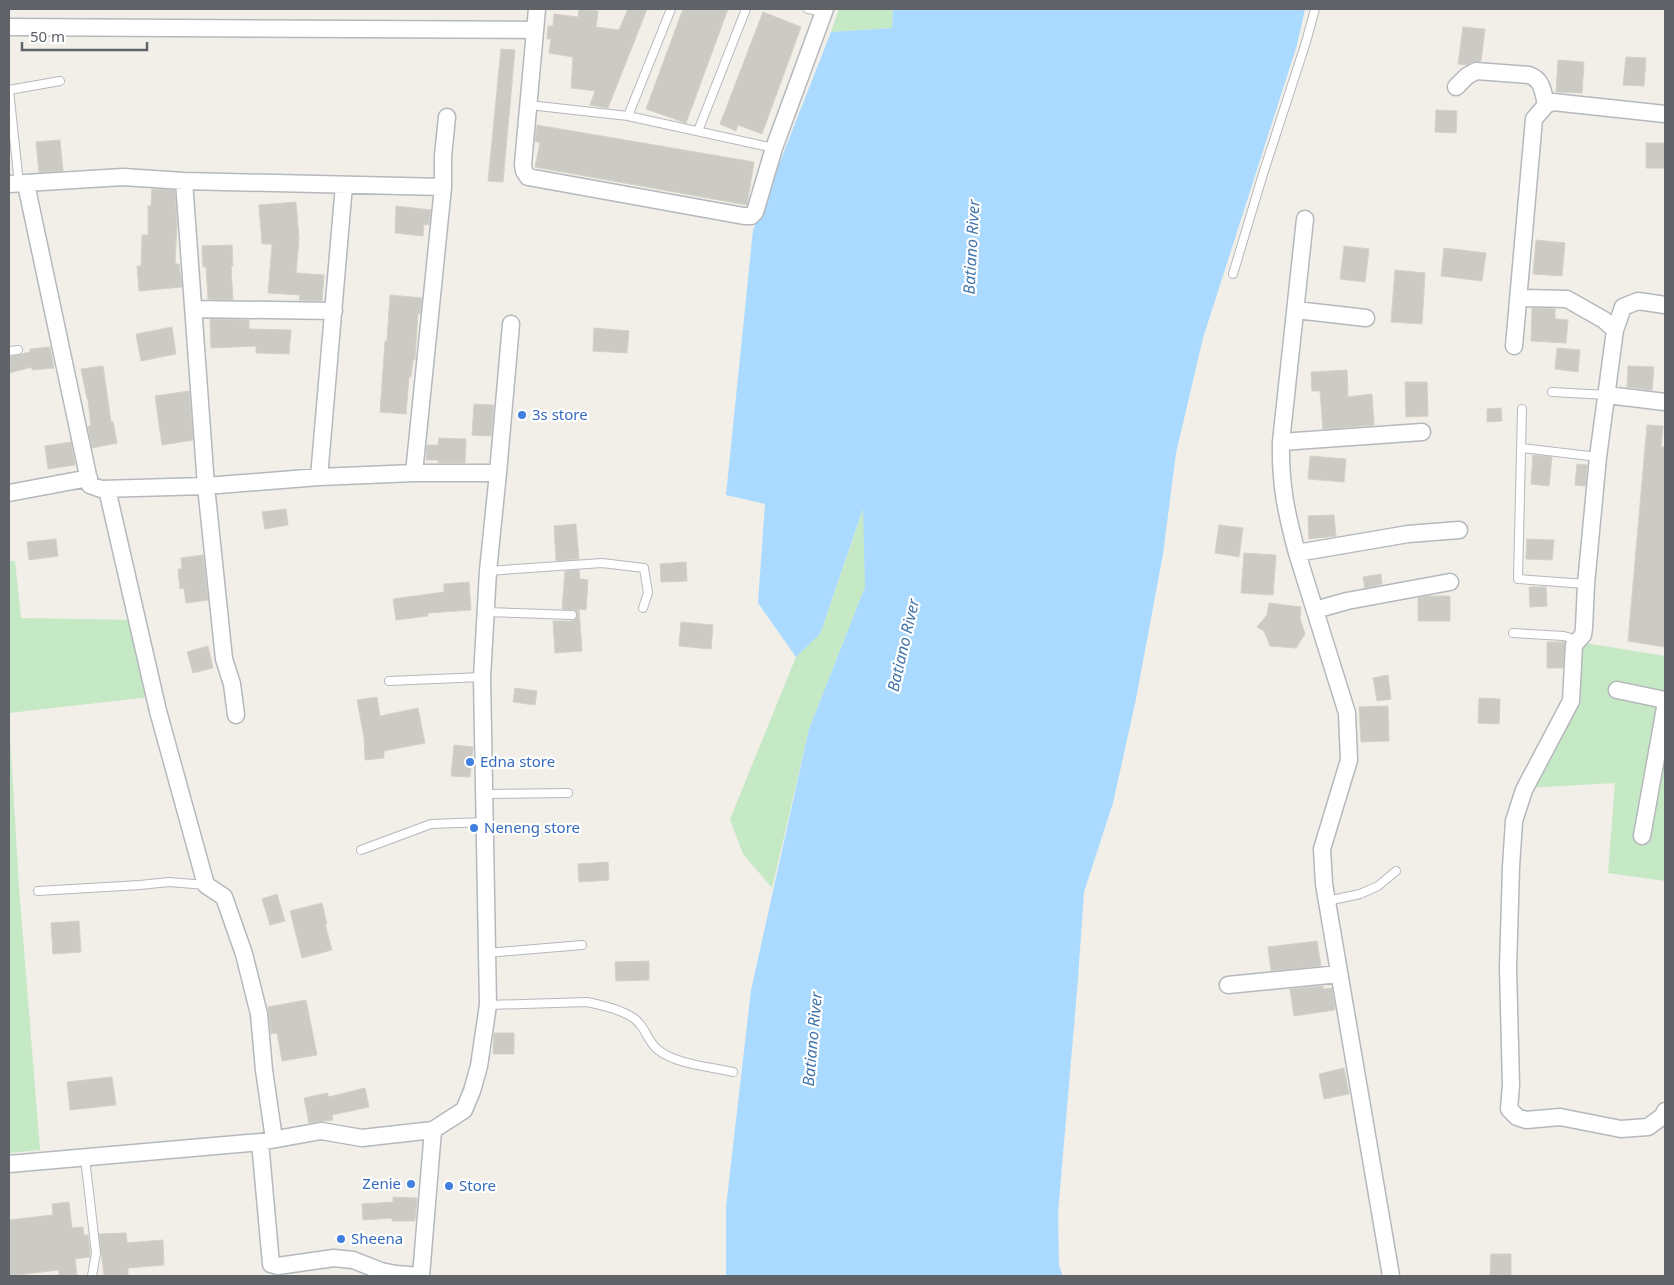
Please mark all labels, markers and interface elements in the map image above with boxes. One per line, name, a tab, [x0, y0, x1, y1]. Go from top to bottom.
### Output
scale bar	[22, 20, 148, 52]
text: 50 m	[30, 26, 65, 46]
water label: Batiano River	[958, 198, 984, 295]
place label: 3s store	[532, 404, 588, 424]
marker: 3s store	[516, 409, 528, 421]
water label: Batiano River	[882, 596, 925, 694]
place label: Edna store	[480, 751, 555, 771]
marker: Edna store	[464, 756, 476, 768]
place label: Neneng store	[484, 817, 580, 837]
marker: Neneng store	[468, 822, 480, 834]
water label: Batiano River	[797, 990, 827, 1087]
place label: Zenie	[362, 1173, 401, 1193]
place label: Store	[459, 1175, 496, 1195]
marker: Zenie	[405, 1178, 417, 1190]
marker: Store	[443, 1180, 455, 1192]
place label: Sheena	[351, 1228, 403, 1248]
marker: Sheena	[335, 1233, 347, 1245]

